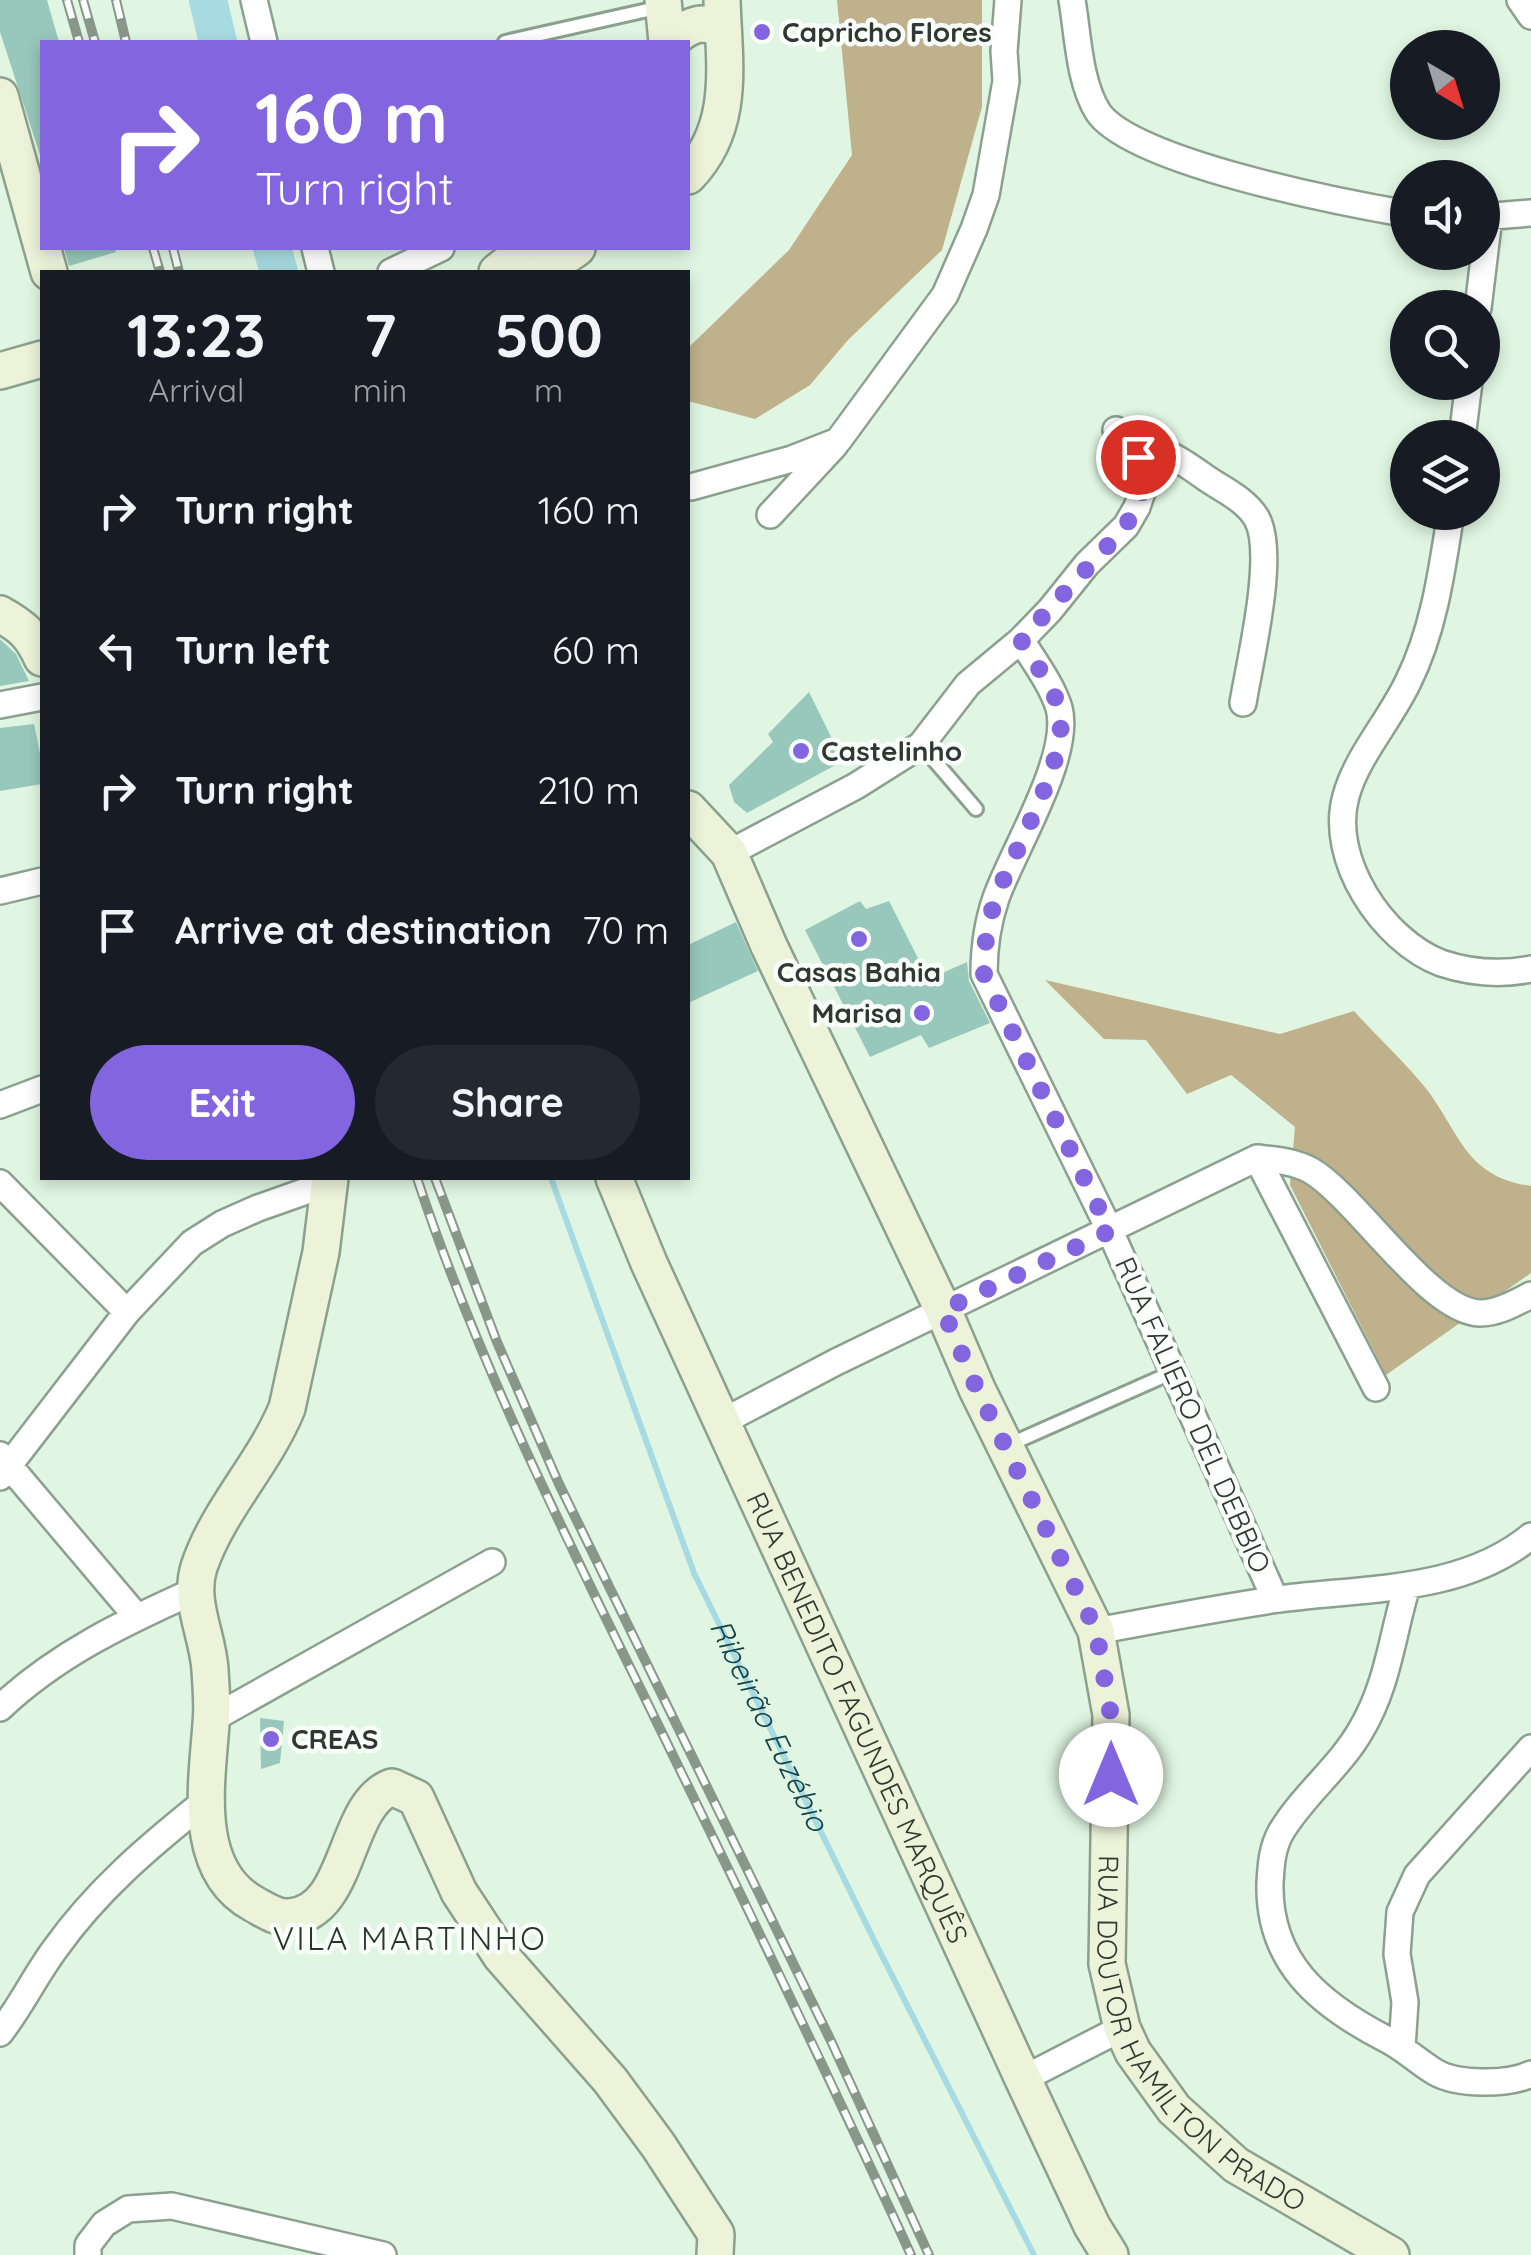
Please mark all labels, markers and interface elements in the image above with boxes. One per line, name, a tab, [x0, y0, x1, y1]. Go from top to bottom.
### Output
place label: Capricho Flores	[782, 14, 992, 49]
marker: Capricho Flores	[751, 21, 773, 43]
north arrow	[1390, 30, 1500, 140]
map controls	[1390, 30, 1500, 530]
text: 160 m	[255, 73, 448, 161]
icon: right	[90, 80, 220, 210]
text: Turn right	[255, 160, 454, 216]
button: sound	[1390, 160, 1500, 270]
button: search	[1390, 290, 1500, 400]
text: 13:23	[127, 297, 266, 372]
text: 7	[364, 297, 396, 372]
text: 500	[495, 297, 603, 372]
text: Arrival	[148, 370, 244, 410]
text: min	[353, 370, 407, 410]
text: m	[534, 370, 563, 410]
pin	[1096, 415, 1181, 500]
button: layers	[1390, 420, 1500, 530]
icon: arrive	[1111, 430, 1166, 485]
icon: right	[90, 483, 145, 538]
text: Turn right	[175, 486, 354, 534]
text: 160 m	[538, 486, 640, 534]
icon: left	[90, 623, 145, 678]
text: Turn left	[175, 626, 331, 674]
text: 60 m	[552, 626, 640, 674]
place label: Castelinho	[821, 733, 962, 768]
marker: Castelinho	[790, 740, 812, 762]
icon: right	[90, 763, 145, 818]
text: Turn right	[175, 766, 354, 814]
text: 210 m	[537, 766, 640, 814]
icon: arrive	[90, 903, 145, 958]
text: Arrive at destination	[175, 906, 552, 954]
text: 70 m	[582, 906, 669, 954]
marker: Casas Bahia	[848, 928, 870, 950]
place label: Casas Bahia	[777, 954, 941, 989]
place label: Marisa	[811, 995, 902, 1030]
marker: Marisa	[911, 1002, 933, 1024]
button: Exit	[90, 1045, 355, 1160]
button: Share	[375, 1045, 640, 1160]
street label: RUA FALIERO DEL DEBBIO	[1108, 1251, 1279, 1578]
street label: RUA BENEDITO FAGUNDES MARQUÊS	[739, 1486, 976, 1949]
water label: Ribeirão Euzébio	[702, 1613, 839, 1839]
place label: CREAS	[291, 1721, 378, 1756]
position arrow	[1059, 1723, 1163, 1827]
marker: CREAS	[260, 1728, 282, 1750]
street label: RUA DOUTOR HAMILTON PRADO	[1090, 1855, 1312, 2219]
district label: VILA MARTINHO	[273, 1918, 547, 1958]

